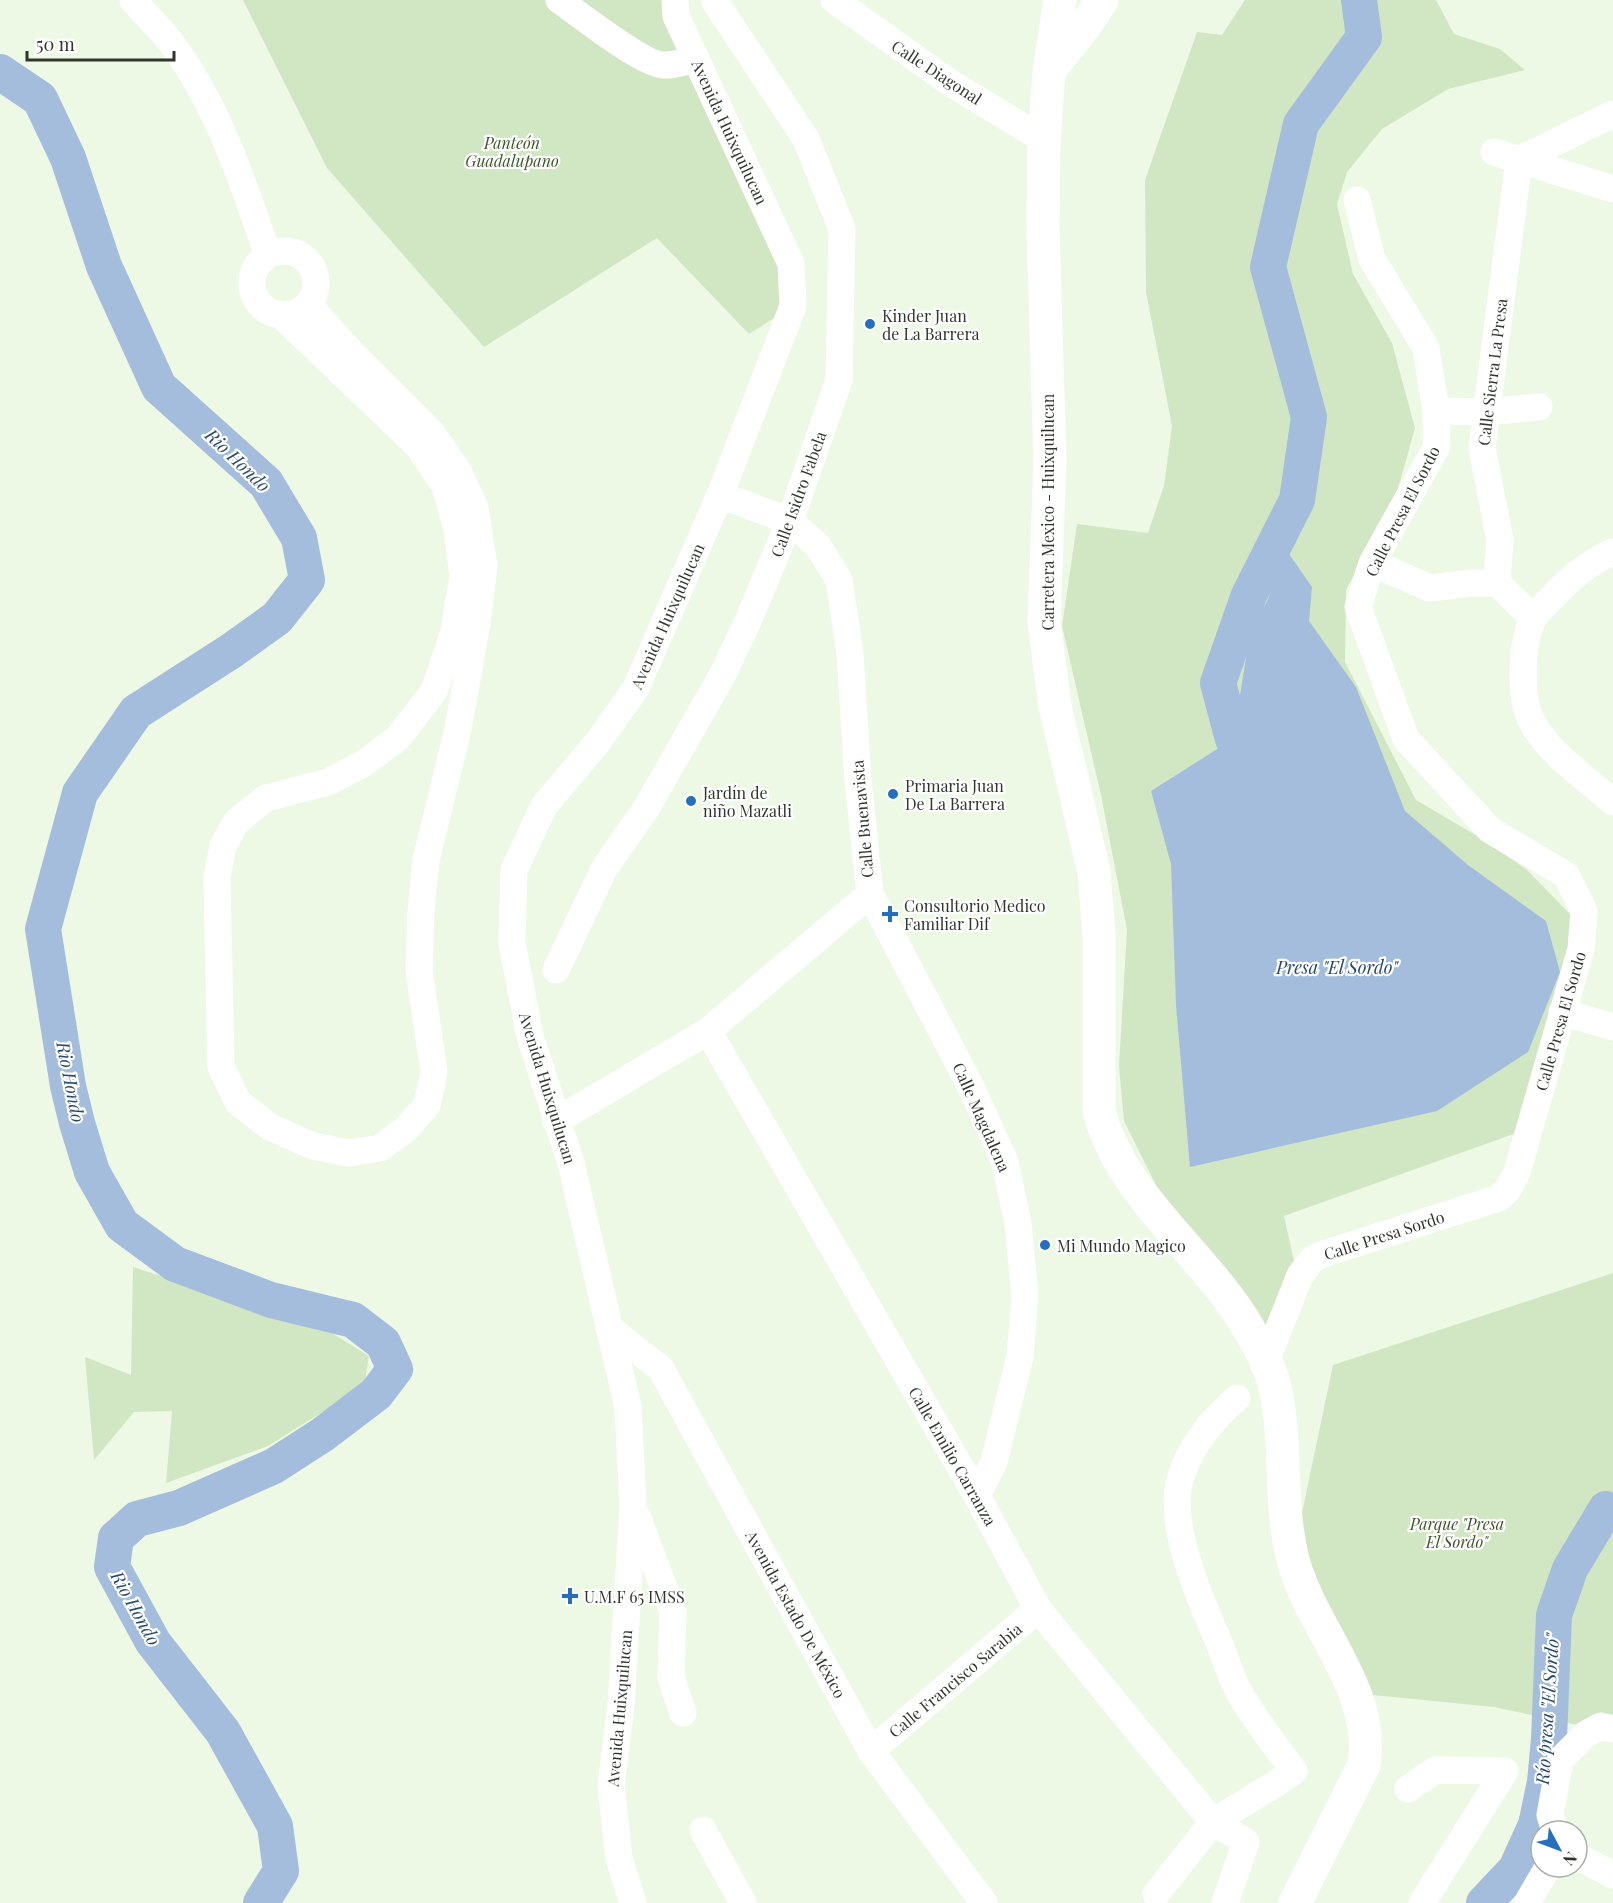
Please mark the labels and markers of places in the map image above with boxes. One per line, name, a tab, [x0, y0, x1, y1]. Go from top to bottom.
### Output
place label: Kinder Juan de La Barrera	[882, 305, 980, 344]
marker: Kinder Juan de La Barrera	[863, 317, 877, 331]
place label: Primaria Juan De La Barrera	[905, 775, 1005, 814]
place label: Jardín de niño Mazatli	[702, 782, 792, 821]
marker: Primaria Juan De La Barrera	[886, 787, 900, 801]
marker: Jardín de niño Mazatli	[684, 794, 698, 808]
place label: Consultorio Medico Familiar Dif	[904, 895, 1046, 934]
marker: Consultorio Medico Familiar Dif	[881, 905, 899, 923]
place label: Mi Mundo Magico	[1057, 1235, 1186, 1256]
marker: Mi Mundo Magico	[1038, 1238, 1052, 1252]
place label: U.M.F 65 IMSS	[584, 1586, 685, 1607]
marker: U.M.F 65 IMSS	[561, 1587, 579, 1605]

